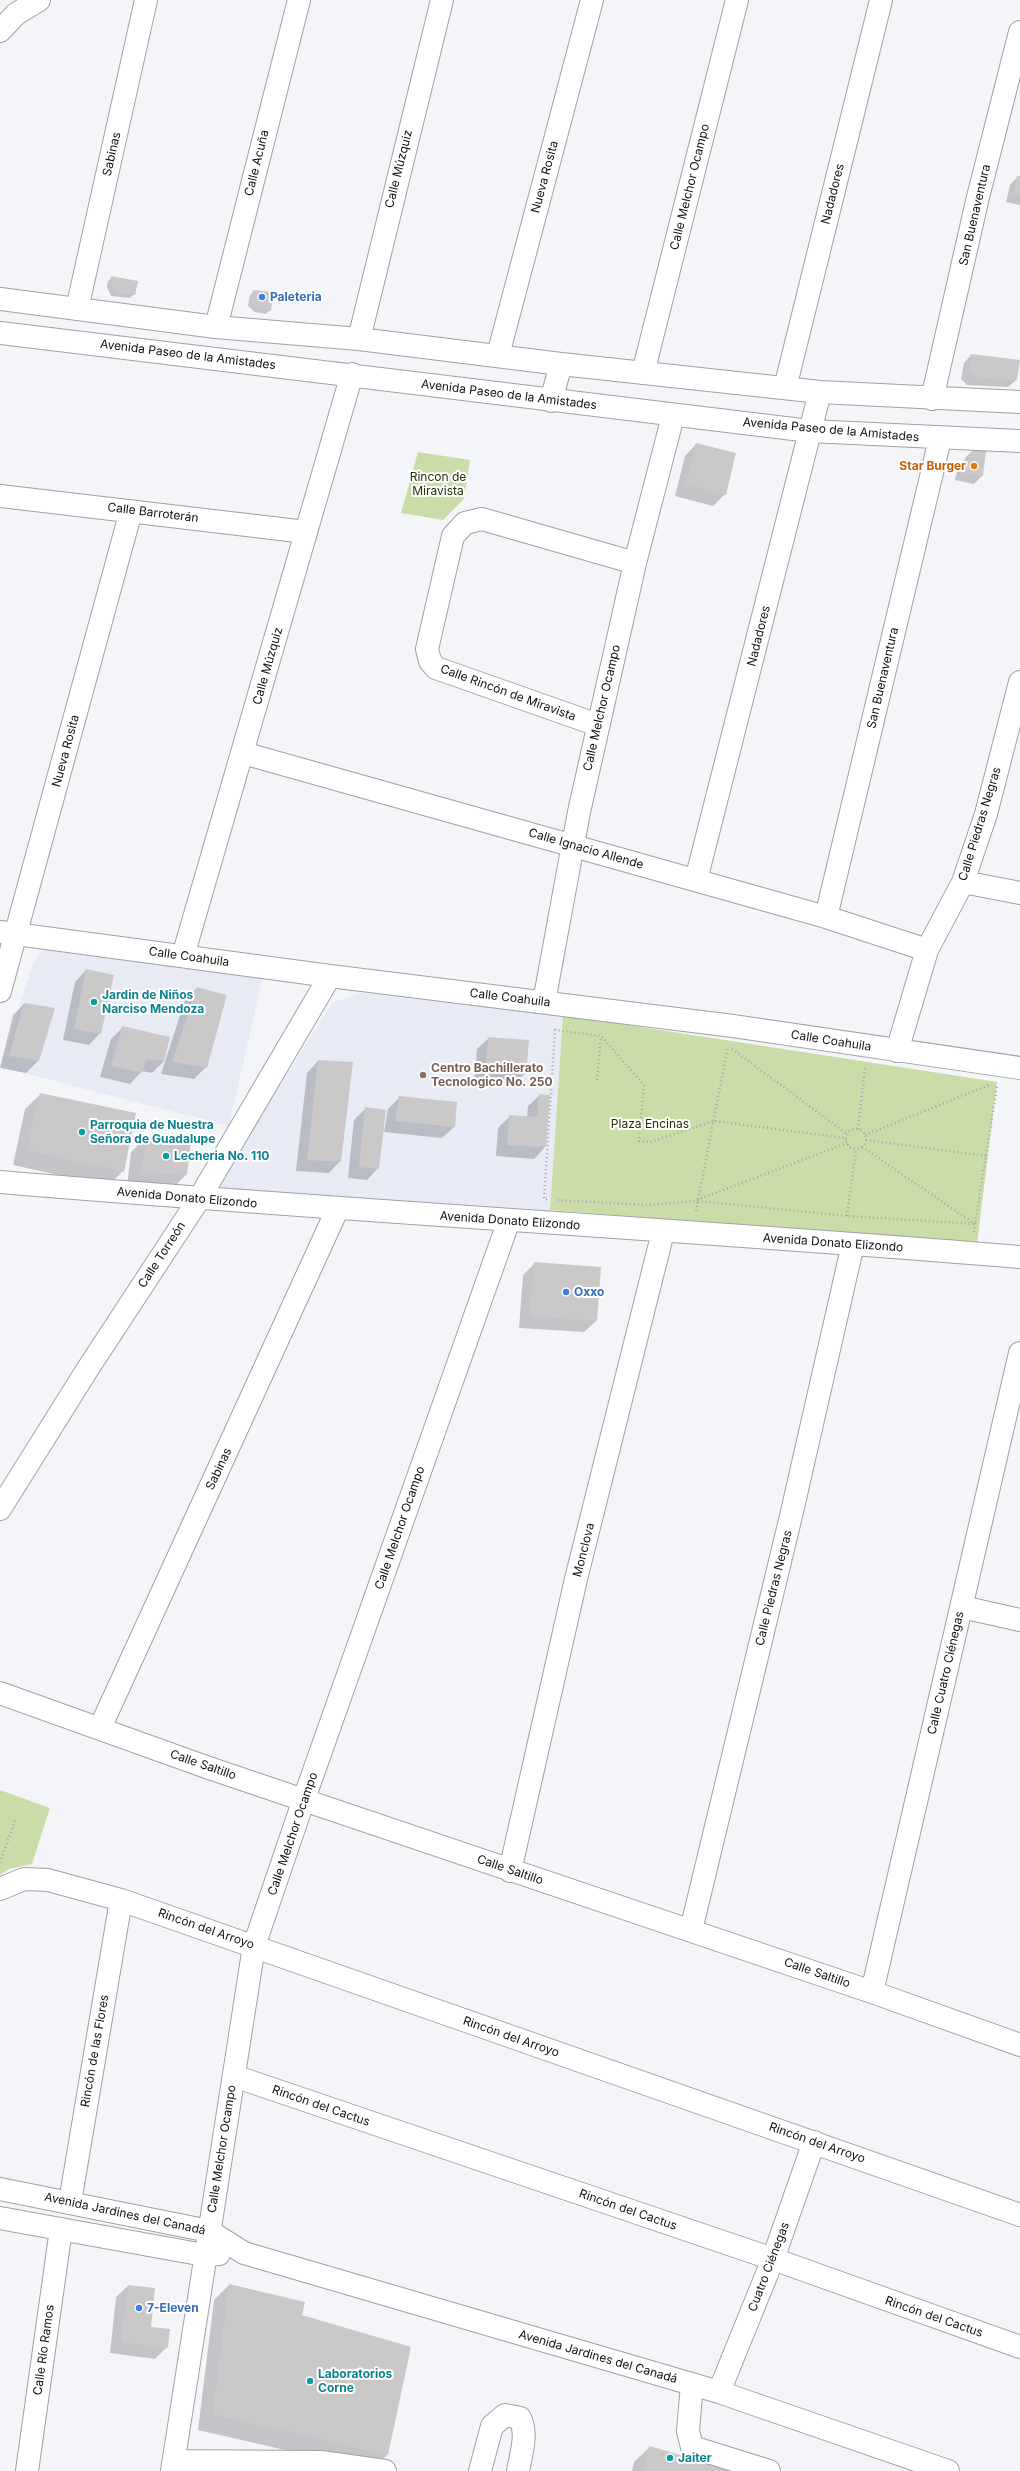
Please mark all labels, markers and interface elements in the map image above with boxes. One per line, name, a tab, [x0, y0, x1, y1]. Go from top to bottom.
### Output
street label: Calle Melchor Ocampo	[667, 122, 713, 252]
street label: Calle Acuña	[242, 128, 272, 198]
street label: Calle Múzquiz	[382, 128, 416, 210]
street label: Sabinas	[100, 131, 124, 177]
street label: Nueva Rosita	[528, 139, 562, 215]
street label: Nadadores	[819, 162, 847, 226]
street label: San Buenaventura	[956, 163, 994, 267]
place label: Paleteria	[270, 290, 322, 304]
marker: Paleteria	[257, 292, 267, 302]
street label: Avenida Paseo de la Amistades	[99, 337, 277, 373]
street label: Avenida Paseo de la Amistades	[420, 377, 598, 413]
street label: Avenida Paseo de la Amistades	[742, 415, 920, 445]
place label: Star Burger	[899, 459, 966, 473]
marker: Star Burger	[969, 461, 979, 471]
park label: Rincon de Miravista	[410, 470, 466, 498]
street label: Calle Barroterán	[107, 500, 199, 526]
street label: Nadadores	[745, 604, 773, 668]
street label: Calle Múzquiz	[250, 626, 286, 706]
street label: San Buenaventura	[864, 626, 902, 730]
street label: Calle Melchor Ocampo	[580, 643, 624, 773]
street label: Calle Rincón de Miravista	[438, 662, 578, 724]
street label: Nueva Rosita	[49, 713, 83, 789]
street label: Calle Piedras Negras	[956, 765, 1004, 883]
street label: Calle Ignacio Allende	[527, 826, 645, 872]
street label: Calle Coahuila	[148, 944, 230, 970]
street label: Calle Coahuila	[469, 986, 551, 1010]
place label: Jardin de Niños Narciso Mendoza	[102, 988, 204, 1016]
marker: Jardin de Niños Narciso Mendoza	[89, 997, 99, 1007]
street label: Calle Coahuila	[790, 1028, 872, 1054]
place label: Centro Bachillerato Tecnologico No. 250	[431, 1061, 552, 1089]
marker: Centro Bachillerato Tecnologico No. 250	[418, 1070, 428, 1080]
park label: Plaza Encinas	[611, 1117, 689, 1131]
place label: Parroquia de Nuestra Señora de Guadalupe	[90, 1118, 215, 1146]
marker: Parroquia de Nuestra Señora de Guadalupe	[77, 1127, 87, 1137]
place label: Lecheria No. 110	[174, 1149, 269, 1163]
marker: Lecheria No. 110	[161, 1151, 171, 1161]
street label: Avenida Donato Elizondo	[116, 1185, 258, 1211]
street label: Avenida Donato Elizondo	[439, 1209, 581, 1233]
street label: Calle Torreón	[135, 1219, 189, 1291]
street label: Avenida Donato Elizondo	[762, 1231, 904, 1255]
place label: Oxxo	[574, 1285, 604, 1299]
marker: Oxxo	[561, 1287, 571, 1297]
street label: Sabinas	[203, 1446, 235, 1492]
street label: Calle Melchor Ocampo	[372, 1464, 428, 1592]
street label: Monclova	[570, 1521, 598, 1579]
street label: Calle Piedras Negras	[753, 1529, 795, 1647]
street label: Calle Cuatro Ciénegas	[925, 1610, 967, 1736]
street label: Calle Saltillo	[168, 1747, 238, 1783]
street label: Calle Melchor Ocampo	[265, 1770, 321, 1898]
street label: Calle Saltillo	[475, 1852, 545, 1888]
street label: Rincón del Arroyo	[156, 1906, 256, 1952]
street label: Calle Saltillo	[782, 1955, 852, 1991]
street label: Rincón de las Flores	[78, 1994, 112, 2108]
street label: Rincón del Arroyo	[461, 2014, 561, 2060]
street label: Rincón del Cactus	[270, 2082, 372, 2130]
street label: Calle Melchor Ocampo	[205, 2084, 239, 2214]
street label: Rincón del Arroyo	[767, 2120, 867, 2166]
street label: Rincón del Cactus	[577, 2186, 679, 2234]
street label: Avenida Jardines del Canadá	[43, 2190, 207, 2238]
street label: Cuatro Ciénegas	[745, 2220, 793, 2314]
street label: Rincón del Cactus	[883, 2293, 985, 2341]
place label: 7-Eleven	[147, 2301, 199, 2315]
marker: 7-Eleven	[134, 2303, 144, 2313]
street label: Calle Río Ramos	[31, 2304, 57, 2396]
street label: Avenida Jardines del Canadá	[517, 2327, 679, 2387]
place label: Laboratorios Corne	[318, 2367, 392, 2395]
marker: Laboratorios Corne	[305, 2376, 315, 2386]
place label: Jaiter	[678, 2451, 712, 2465]
marker: Jaiter	[665, 2453, 675, 2463]

